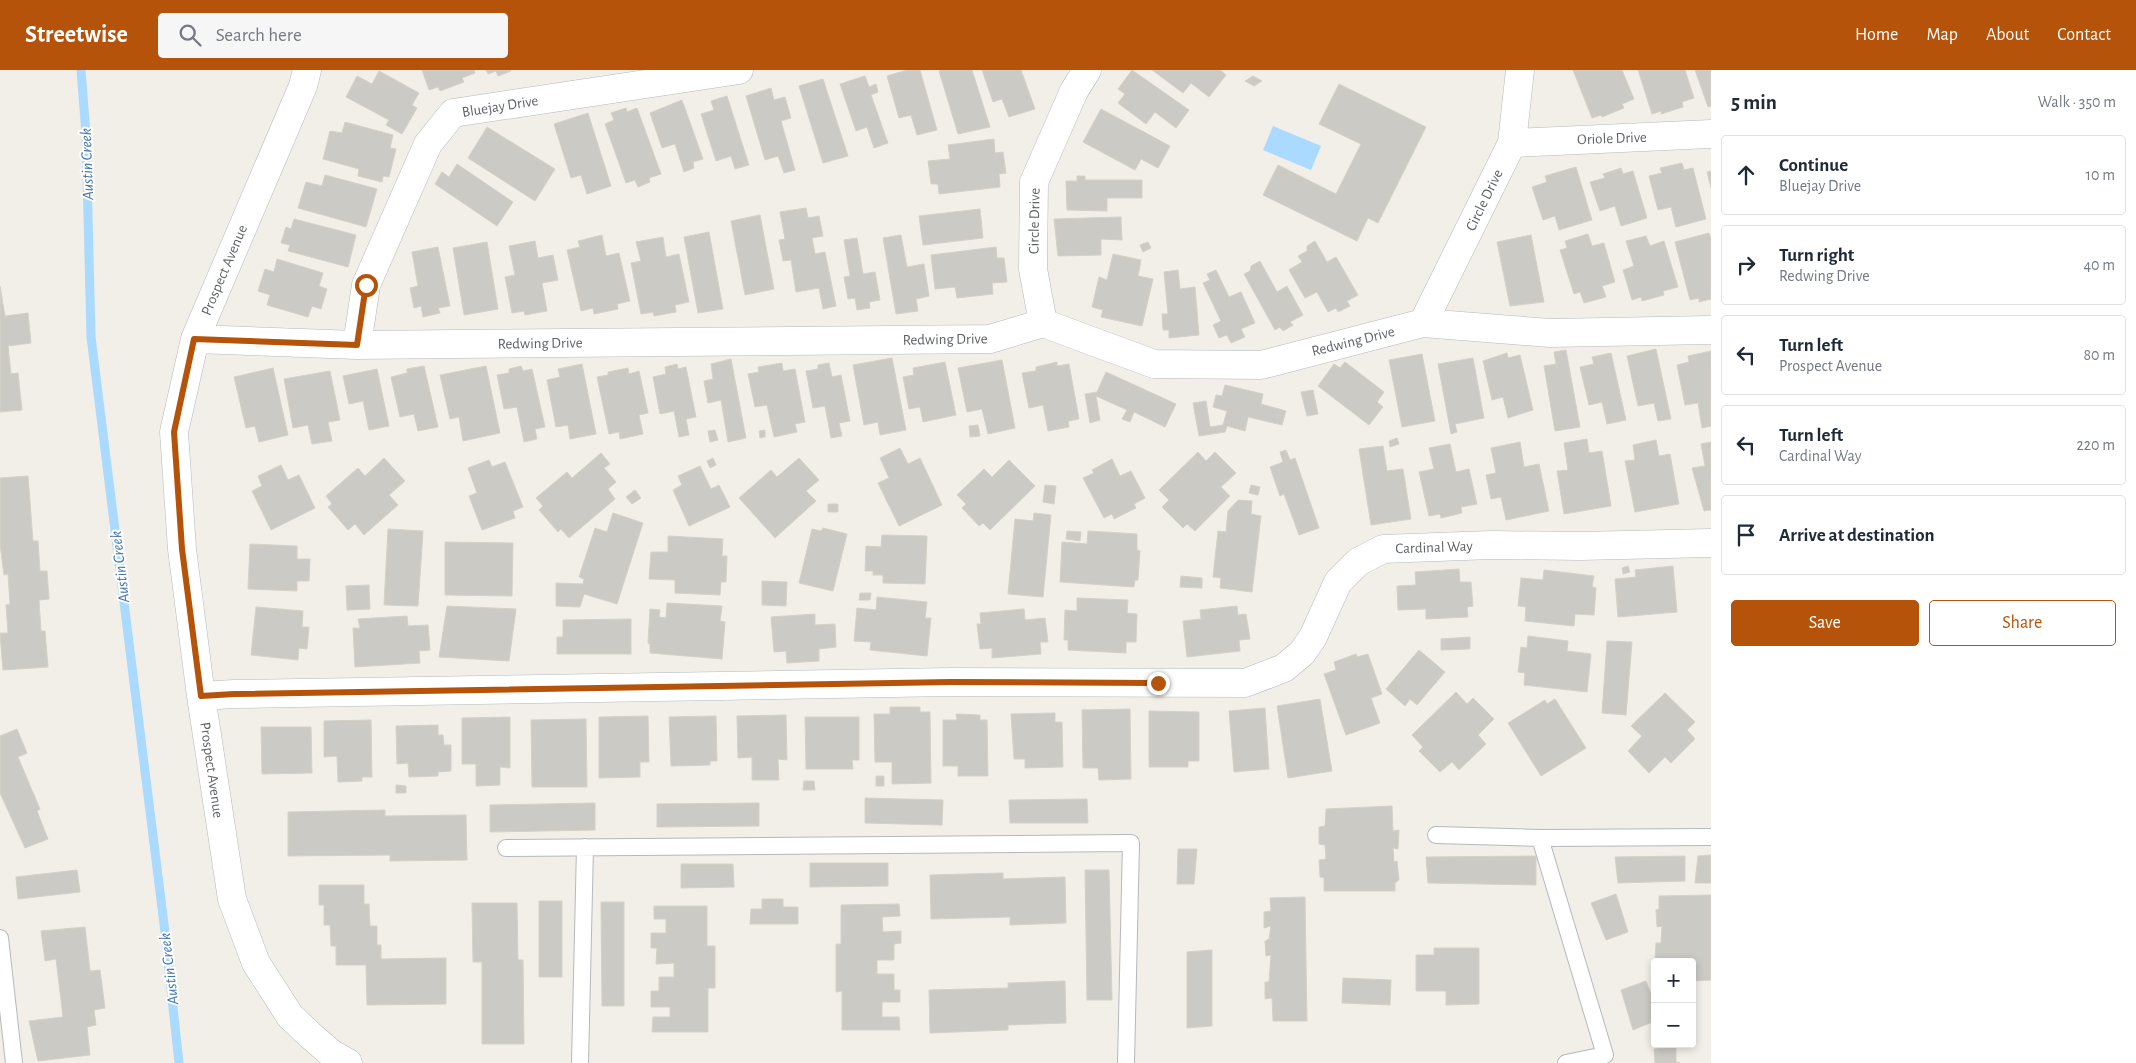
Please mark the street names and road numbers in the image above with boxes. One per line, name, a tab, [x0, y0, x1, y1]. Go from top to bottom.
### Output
street label: Bluejay Drive	[461, 93, 539, 120]
street label: Oriole Drive	[1577, 130, 1647, 147]
street label: Circle Drive	[1463, 167, 1506, 233]
street label: Circle Drive	[1026, 188, 1043, 254]
street label: Prospect Avenue	[199, 223, 250, 318]
street label: Redwing Drive	[1310, 324, 1396, 359]
street label: Redwing Drive	[902, 331, 988, 348]
street label: Redwing Drive	[497, 335, 583, 352]
street label: Cardinal Way	[1395, 539, 1474, 556]
street label: Prospect Avenue	[197, 721, 226, 819]

